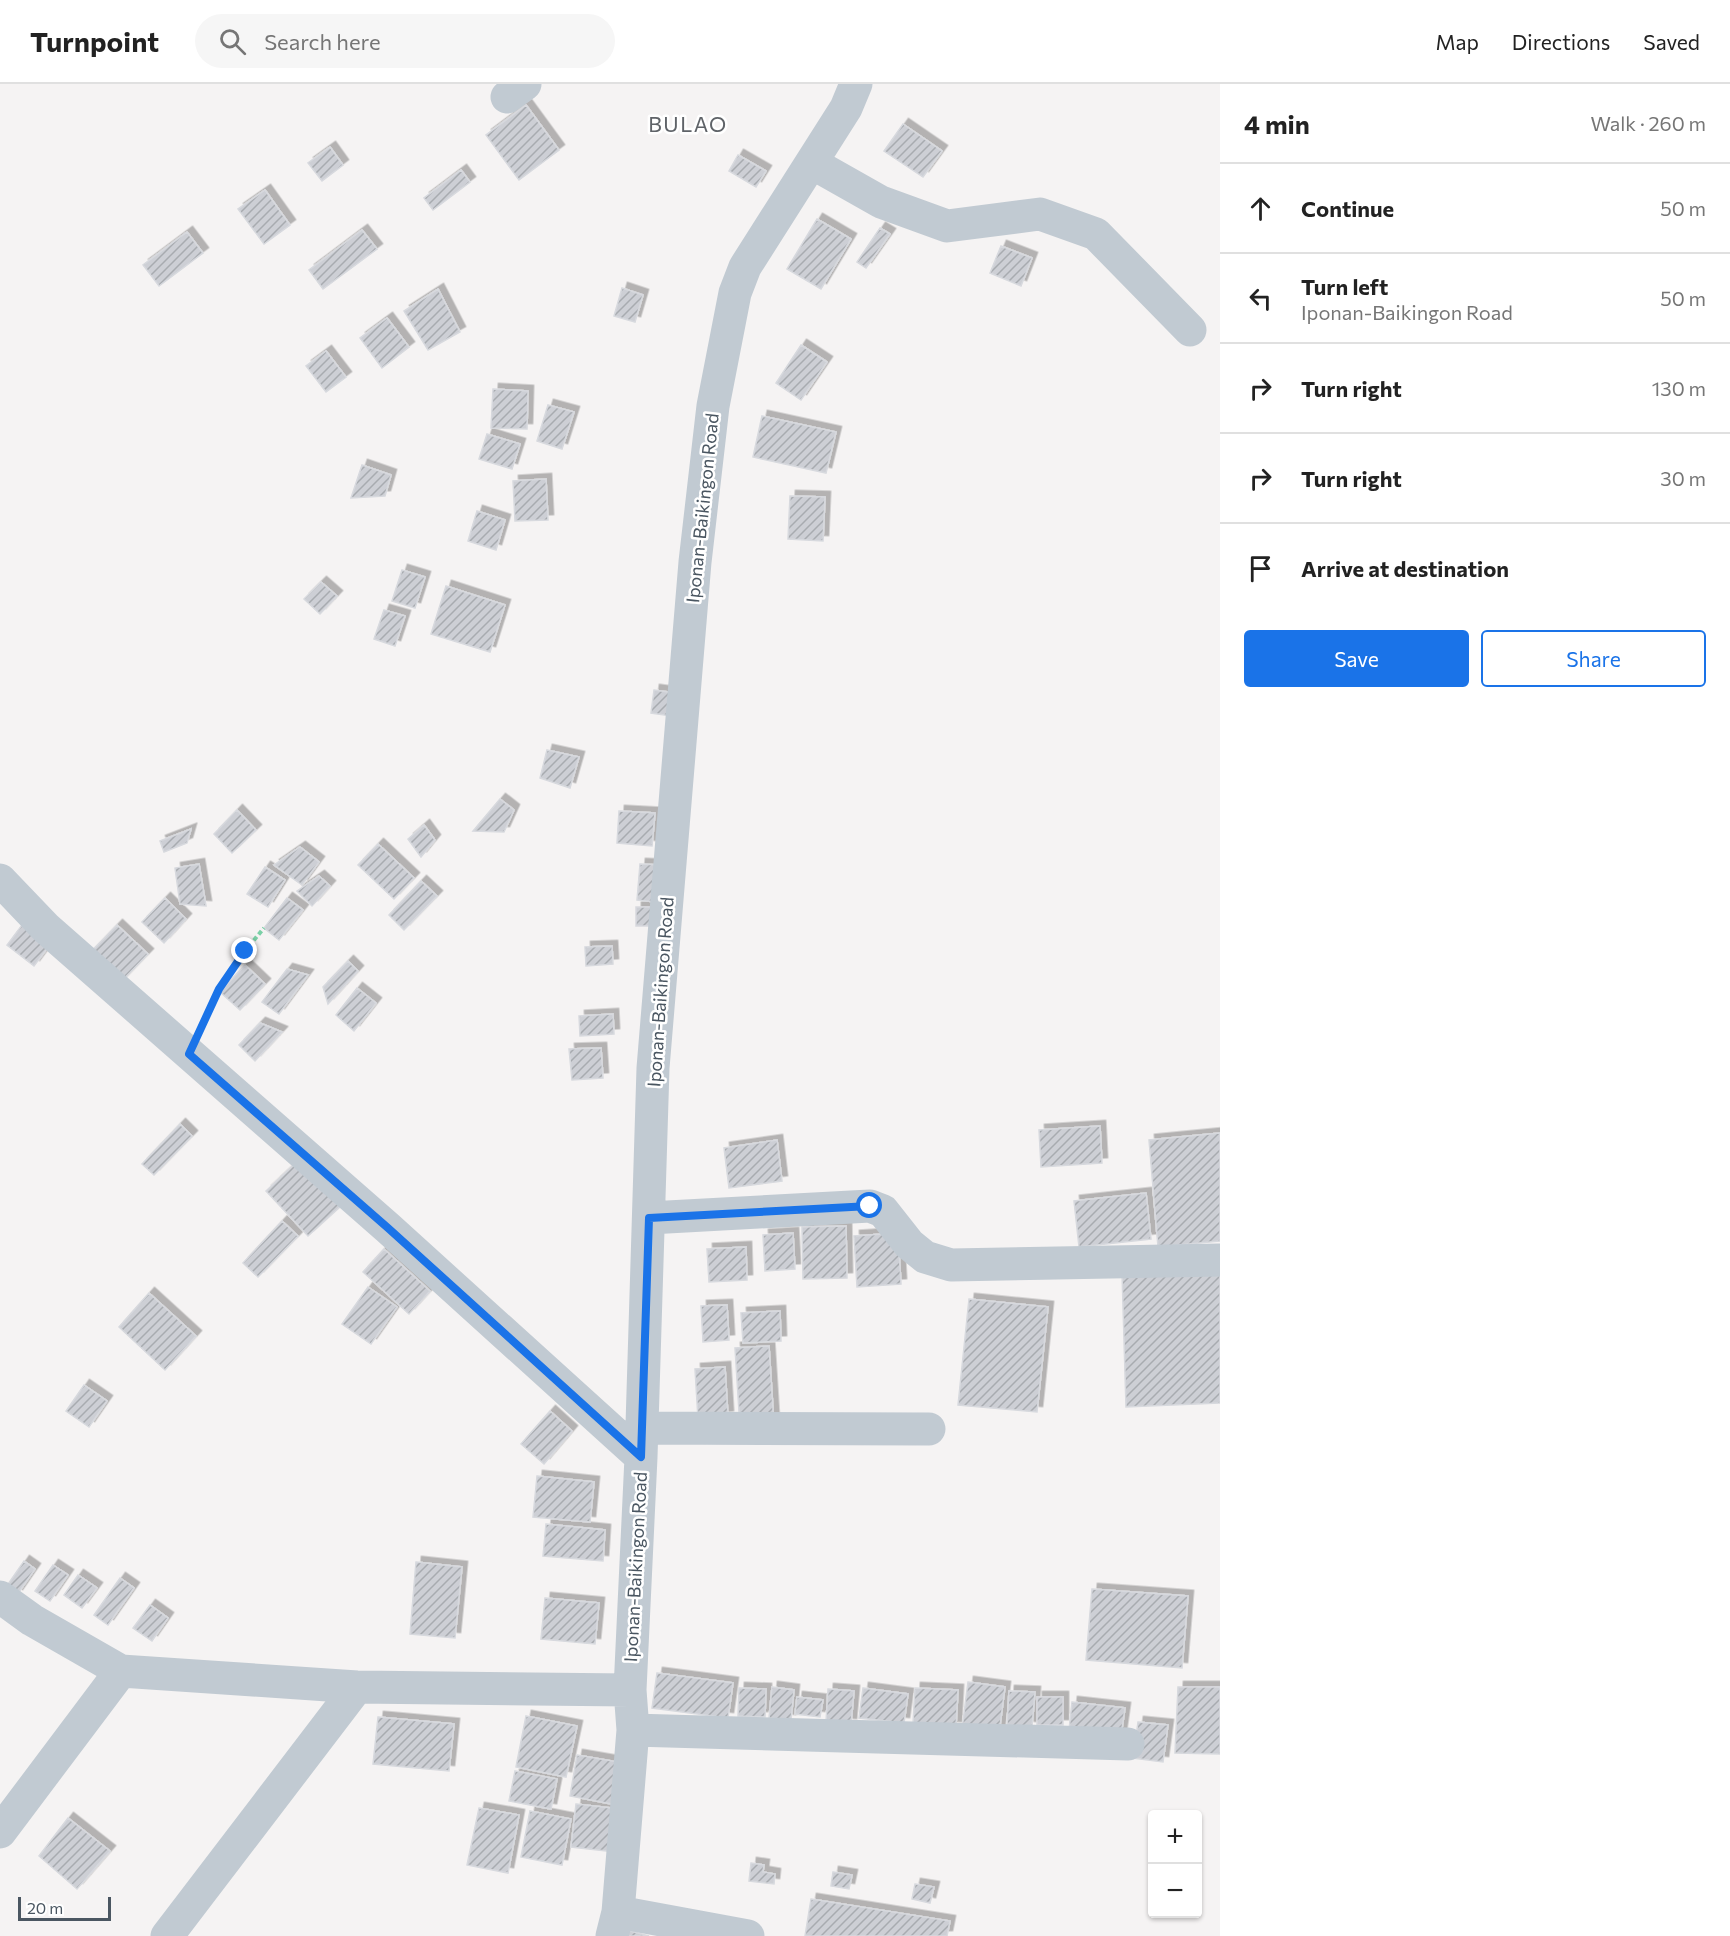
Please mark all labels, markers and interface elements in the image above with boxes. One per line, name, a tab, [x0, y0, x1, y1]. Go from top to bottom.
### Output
search box	[195, 14, 615, 68]
text: Turnpoint	[30, 24, 159, 58]
icon: search	[216, 25, 249, 58]
text: Search here	[264, 28, 381, 55]
text: Map	[1436, 29, 1479, 54]
text: Directions	[1512, 29, 1610, 54]
text: Saved	[1643, 29, 1700, 54]
text: 4 min	[1244, 108, 1310, 139]
district label: BULAO	[648, 111, 728, 136]
text: Walk · 260 m	[1590, 111, 1706, 135]
icon: ahead	[1244, 192, 1277, 225]
text: Continue	[1301, 195, 1394, 222]
text: 50 m	[1660, 196, 1706, 220]
text: Turn left	[1301, 273, 1388, 300]
icon: left	[1244, 282, 1277, 315]
text: 50 m	[1660, 286, 1706, 310]
text: Iponan-Baikingon Road	[1301, 300, 1513, 324]
icon: right	[1244, 372, 1277, 405]
text: Turn right	[1301, 375, 1402, 402]
text: 130 m	[1652, 376, 1706, 400]
street label: Iponan-Baikingon Road	[681, 412, 723, 604]
icon: right	[1244, 462, 1277, 495]
text: Turn right	[1301, 465, 1402, 492]
text: 30 m	[1660, 466, 1706, 490]
icon: arrive	[1244, 552, 1277, 585]
text: Arrive at destination	[1301, 555, 1509, 582]
button: Save	[1244, 630, 1469, 687]
button: Share	[1481, 630, 1706, 687]
street label: Iponan-Baikingon Road	[642, 896, 678, 1088]
route end	[231, 937, 257, 963]
route start	[856, 1192, 882, 1218]
street label: Iponan-Baikingon Road	[619, 1471, 651, 1663]
map controls	[1148, 1810, 1202, 1918]
button: +	[1148, 1810, 1202, 1864]
button: −	[1148, 1864, 1202, 1918]
scale bar	[18, 1894, 111, 1922]
text: 20 m	[27, 1898, 63, 1917]

